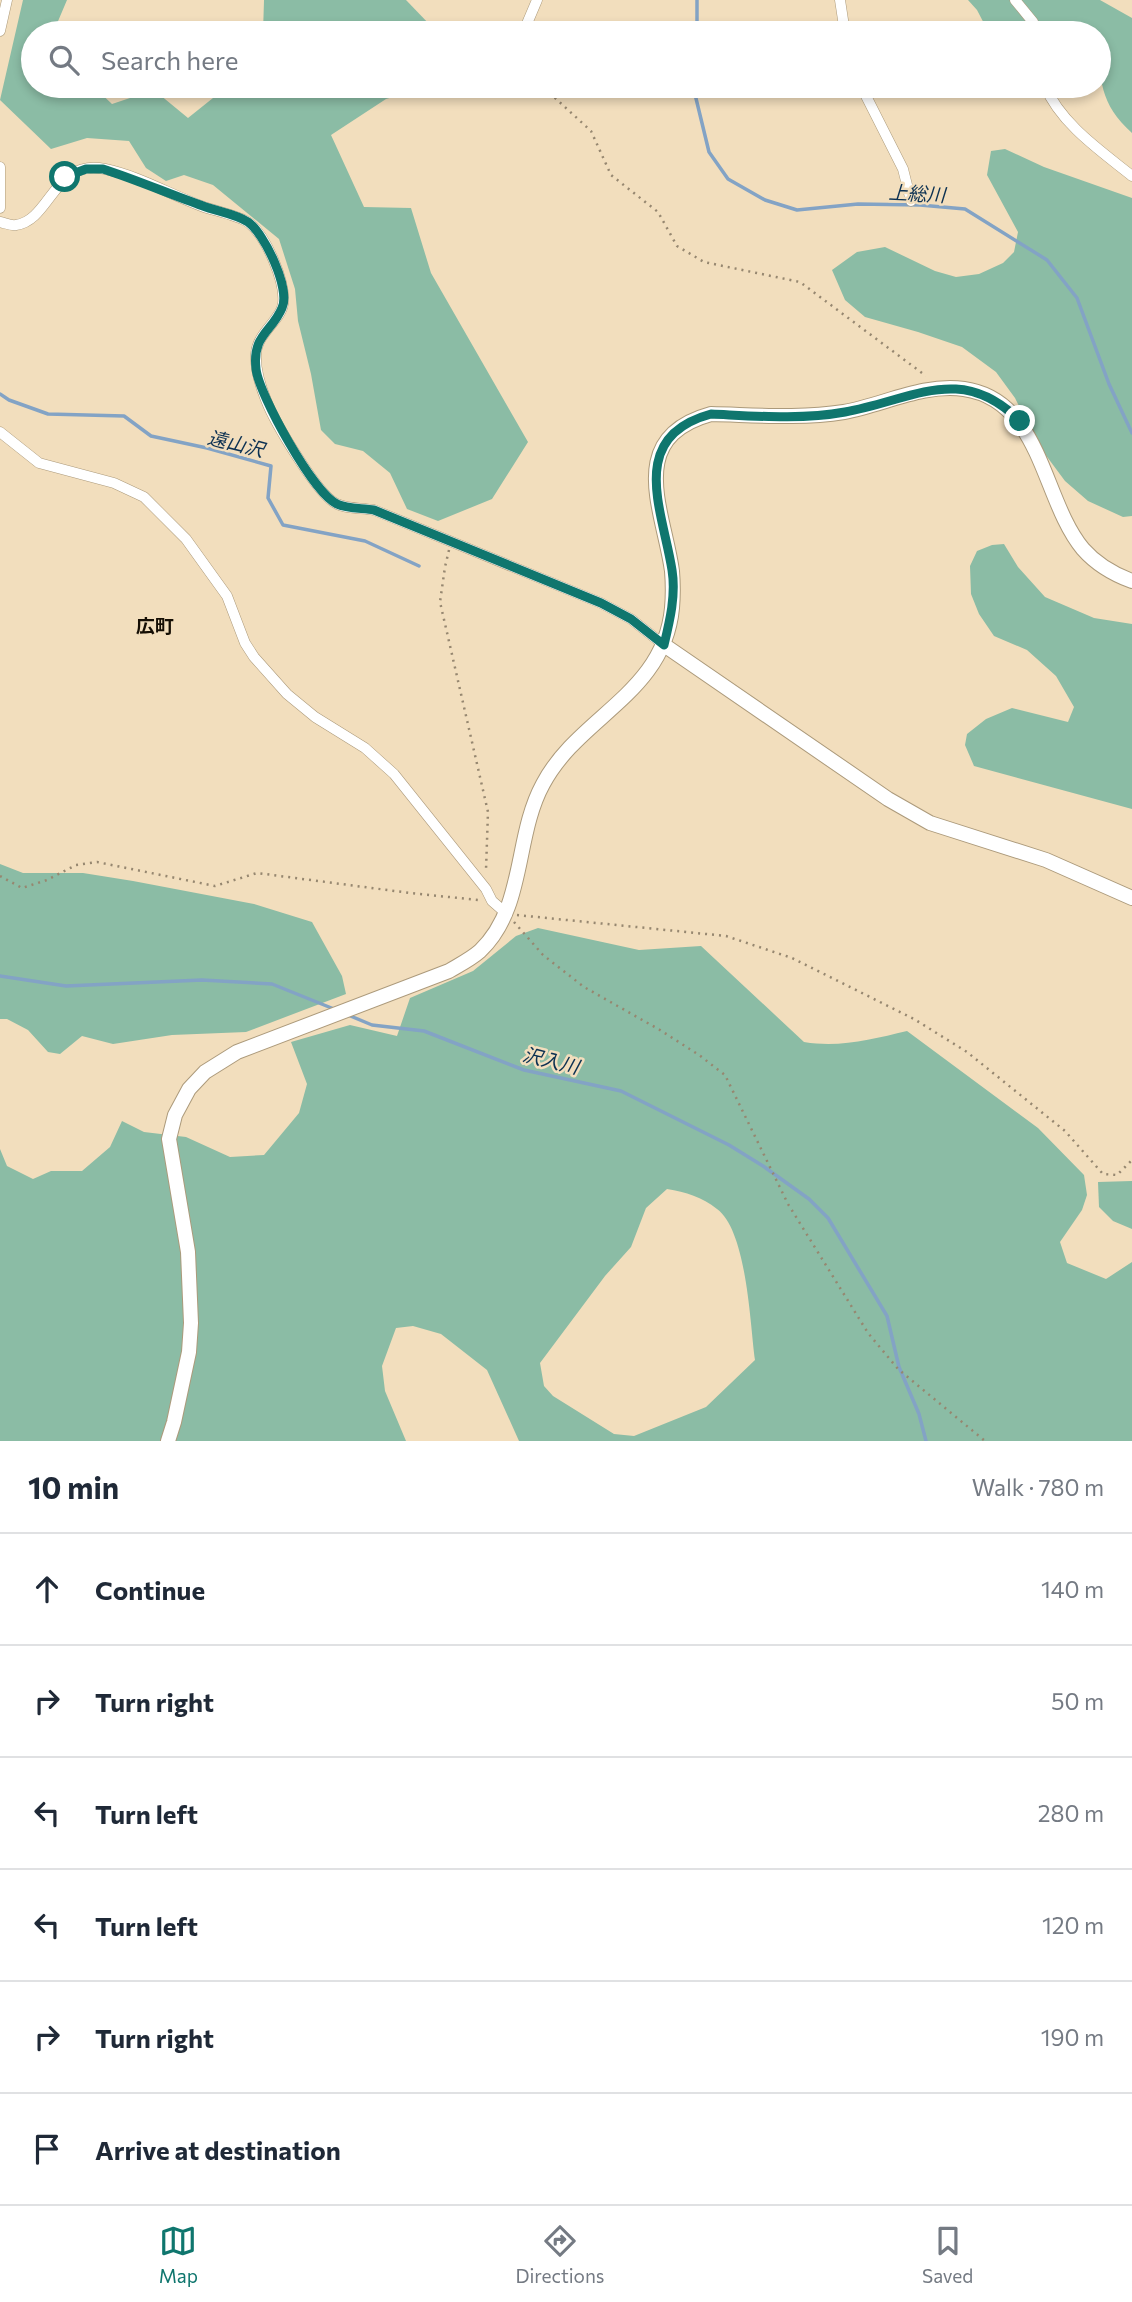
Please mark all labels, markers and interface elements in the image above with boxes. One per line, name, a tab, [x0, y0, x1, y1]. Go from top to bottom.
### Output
search box	[21, 21, 1111, 98]
icon: search	[45, 41, 83, 79]
text: Search here	[101, 44, 239, 75]
route start	[49, 161, 80, 192]
water label: 上総川	[888, 180, 948, 206]
route end	[1004, 405, 1035, 436]
water label: 遠山沢	[206, 425, 269, 462]
district label: 広町	[136, 614, 174, 637]
water label: 沢入川	[521, 1042, 583, 1079]
text: 10 min	[28, 1468, 119, 1505]
text: Walk · 780 m	[972, 1473, 1104, 1501]
icon: ahead	[28, 1570, 66, 1608]
text: Continue	[95, 1574, 205, 1605]
text: 140 m	[1041, 1575, 1104, 1603]
icon: right	[28, 1682, 66, 1720]
text: Turn right	[95, 1686, 214, 1717]
text: 50 m	[1051, 1687, 1104, 1715]
icon: left	[28, 1794, 66, 1832]
text: Turn left	[95, 1798, 198, 1829]
text: 280 m	[1038, 1799, 1104, 1827]
icon: left	[28, 1906, 66, 1944]
text: Turn left	[95, 1910, 198, 1941]
text: 120 m	[1042, 1911, 1104, 1939]
icon: right	[28, 2018, 66, 2056]
text: Turn right	[95, 2022, 214, 2053]
text: 190 m	[1041, 2023, 1104, 2051]
icon: arrive	[28, 2130, 66, 2168]
text: Arrive at destination	[95, 2134, 341, 2165]
tab: Map	[159, 2222, 198, 2287]
tab: Directions	[515, 2222, 605, 2287]
tab: Saved	[922, 2222, 973, 2287]

